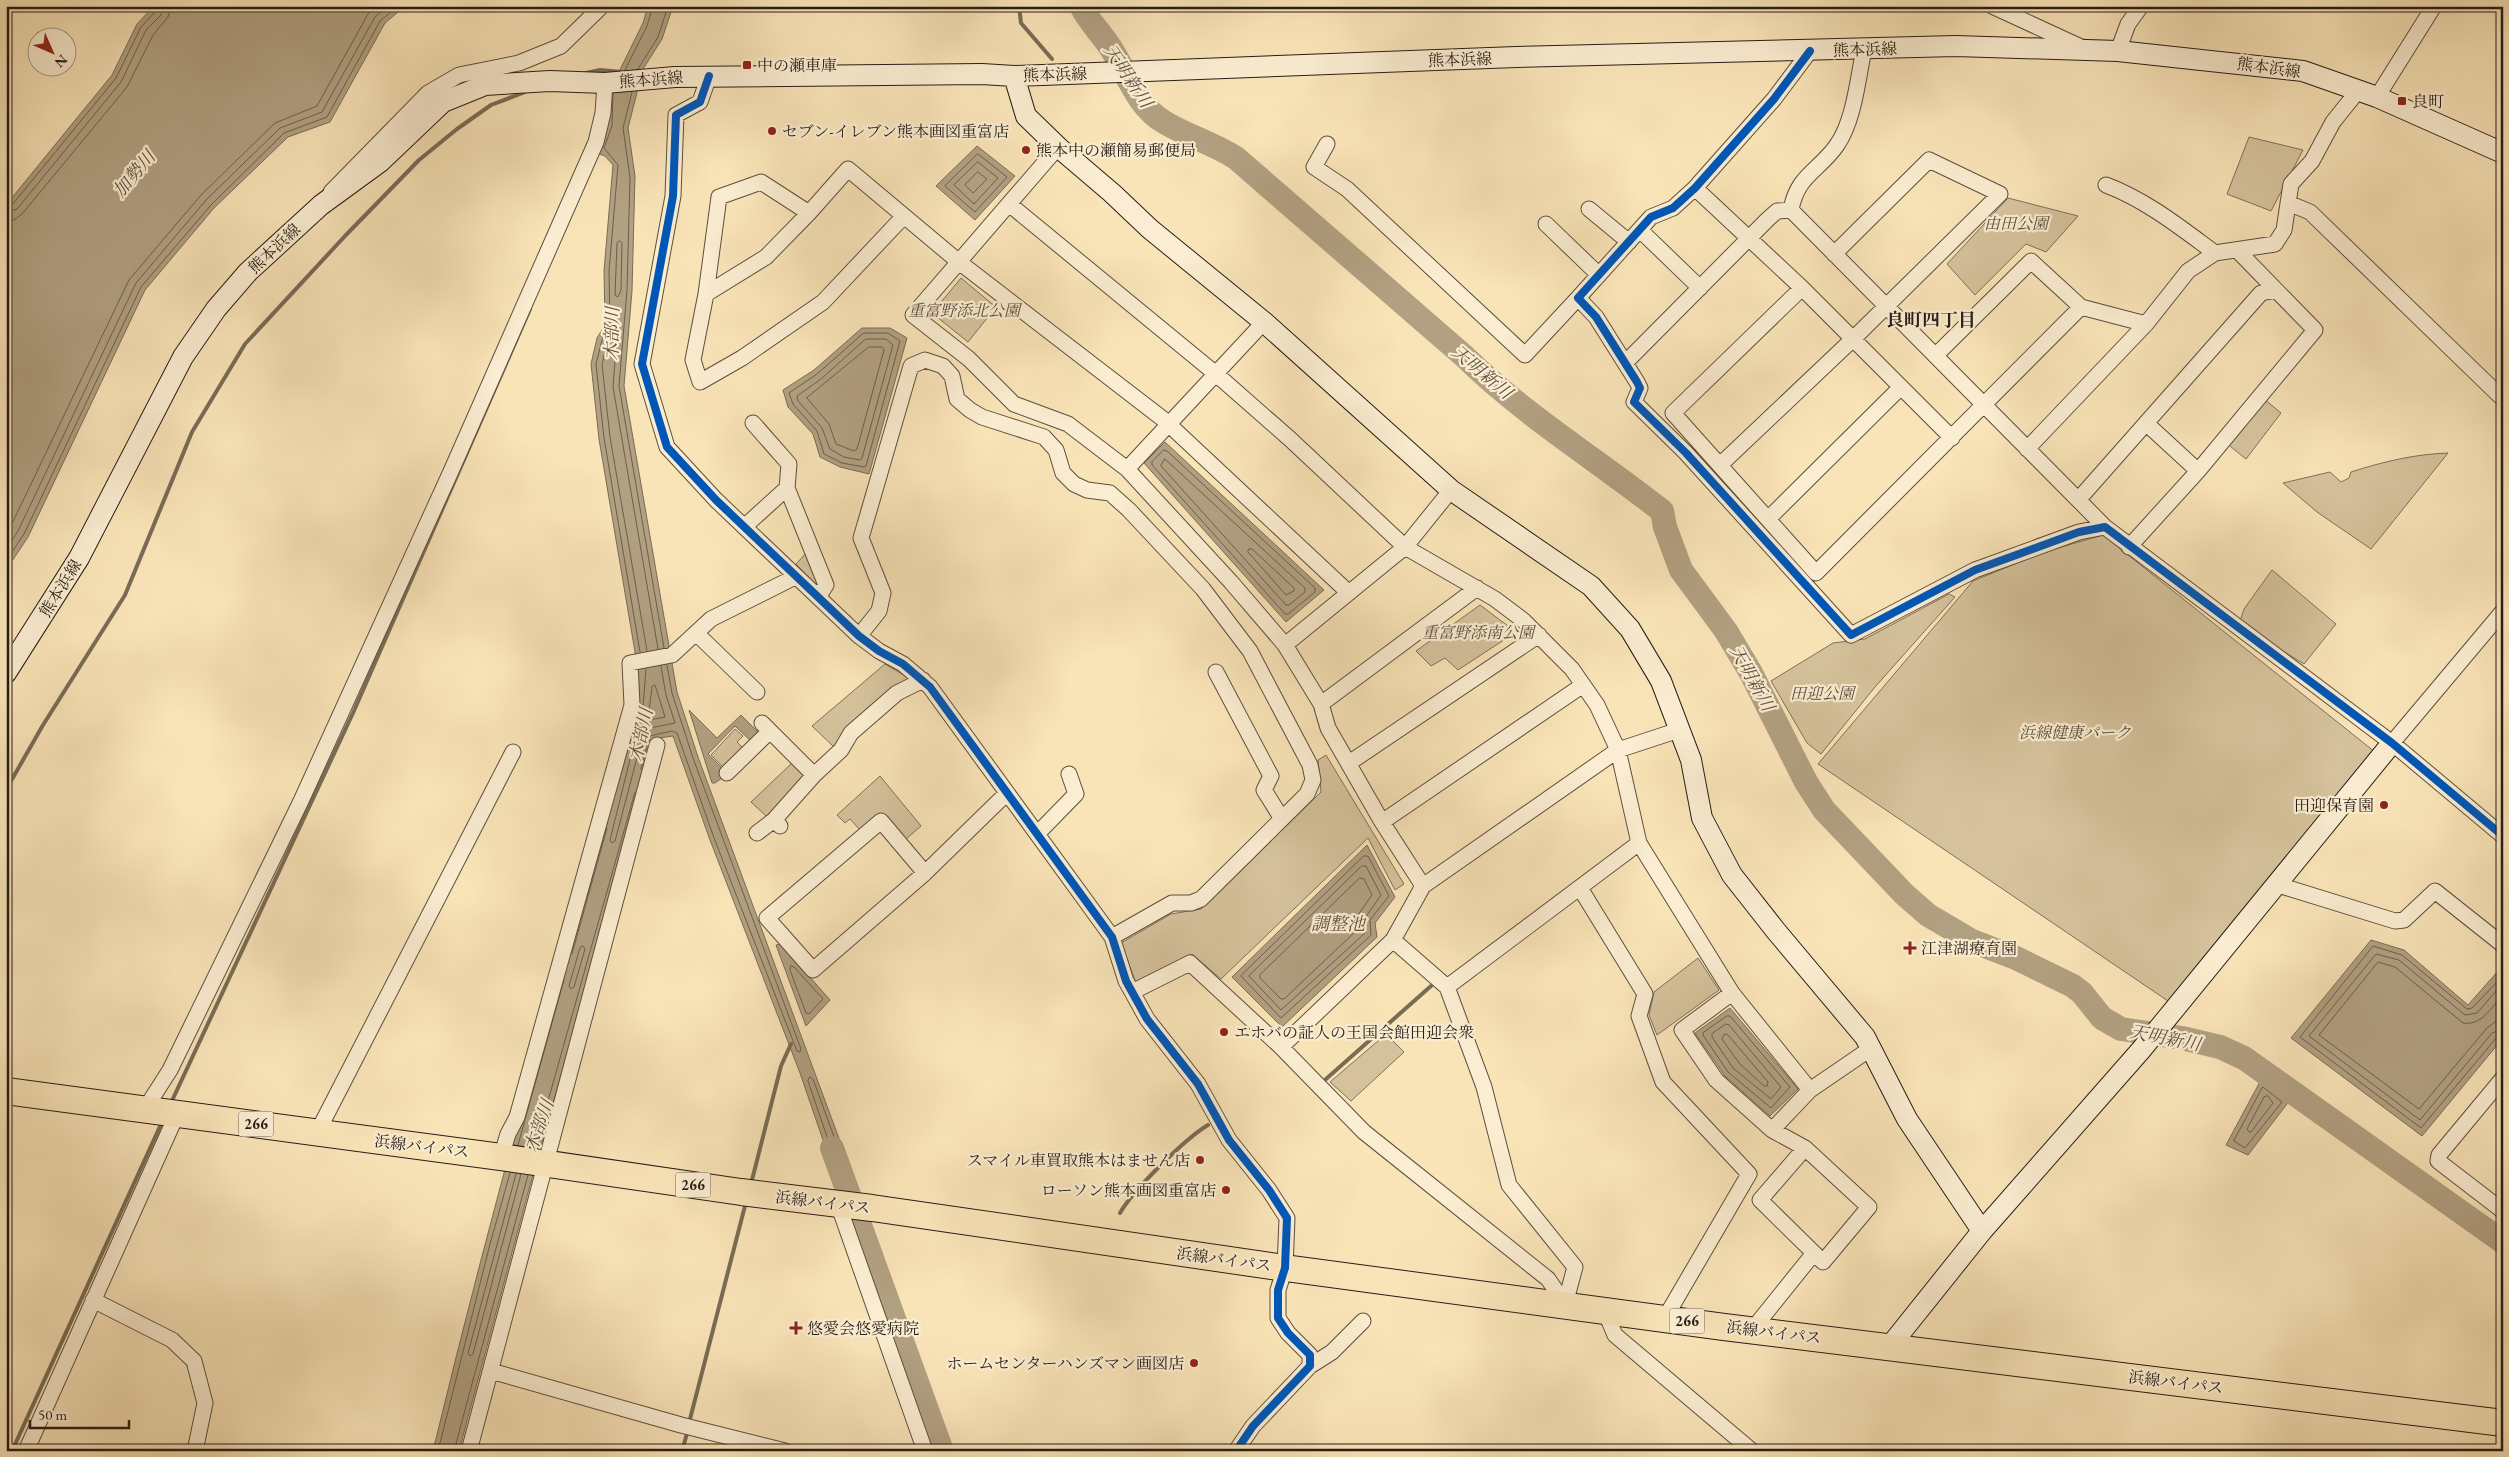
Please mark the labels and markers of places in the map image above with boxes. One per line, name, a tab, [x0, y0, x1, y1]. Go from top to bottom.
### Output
place label: 中の瀬車庫	[757, 55, 837, 76]
marker: 中の瀬車庫	[741, 59, 753, 71]
place label: 良町	[2412, 91, 2444, 112]
marker: 良町	[2396, 95, 2408, 107]
place label: セブン-イレブン熊本画図重富店	[782, 121, 1009, 142]
marker: セブン-イレブン熊本画図重富店	[766, 125, 778, 137]
place label: 熊本中の瀬簡易郵便局	[1036, 140, 1196, 161]
marker: 熊本中の瀬簡易郵便局	[1020, 144, 1032, 156]
place label: 田迎保育園	[2294, 795, 2374, 816]
marker: 田迎保育園	[2378, 799, 2390, 811]
place label: 江津湖療育園	[1921, 938, 2017, 959]
marker: 江津湖療育園	[1903, 941, 1917, 955]
place label: エホバの証人の王国会館田迎会衆	[1234, 1022, 1474, 1043]
marker: エホバの証人の王国会館田迎会衆	[1218, 1026, 1230, 1038]
place label: スマイル車買取熊本はません店	[967, 1150, 1190, 1171]
marker: スマイル車買取熊本はません店	[1194, 1154, 1206, 1166]
place label: ローソン熊本画図重富店	[1041, 1180, 1216, 1201]
marker: ローソン熊本画図重富店	[1220, 1184, 1232, 1196]
place label: 悠愛会悠愛病院	[807, 1318, 919, 1339]
marker: 悠愛会悠愛病院	[789, 1321, 803, 1335]
place label: ホームセンターハンズマン画図店	[946, 1353, 1184, 1374]
marker: ホームセンターハンズマン画図店	[1188, 1357, 1200, 1369]

